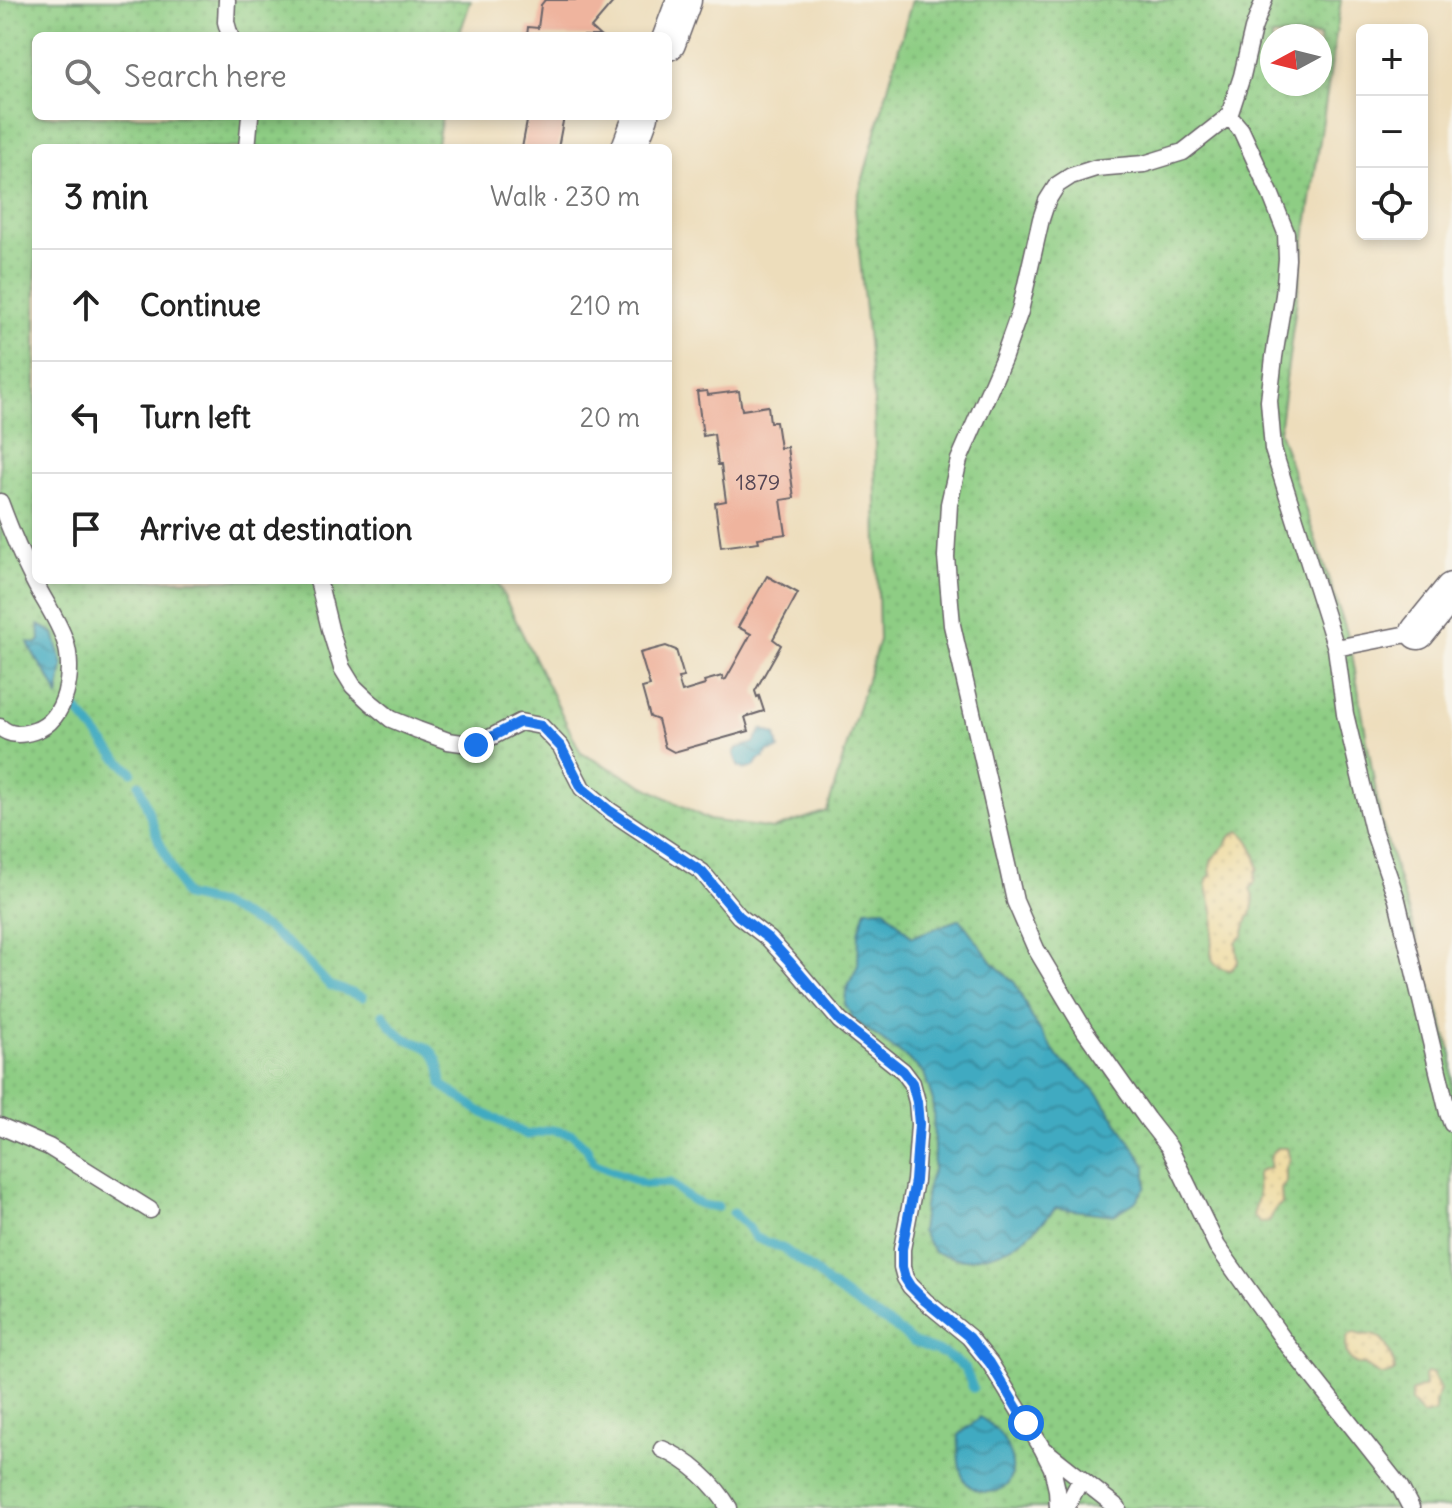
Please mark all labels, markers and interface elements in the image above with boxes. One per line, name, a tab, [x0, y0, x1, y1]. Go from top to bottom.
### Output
north arrow	[1260, 24, 1332, 96]
map controls	[1356, 24, 1428, 240]
button: +	[1356, 24, 1428, 96]
search box	[32, 32, 672, 120]
icon: search	[60, 54, 104, 98]
text: Search here	[124, 57, 287, 95]
button: −	[1356, 96, 1428, 168]
button: locate	[1356, 168, 1428, 240]
text: 3 min	[64, 175, 149, 218]
text: Walk · 230 m	[490, 180, 640, 213]
icon: ahead	[64, 283, 108, 327]
text: Continue	[140, 286, 261, 324]
text: 210 m	[569, 289, 640, 322]
icon: left	[64, 395, 108, 439]
text: Turn left	[140, 398, 251, 436]
text: 20 m	[580, 401, 640, 434]
house number: 1879	[736, 468, 780, 496]
icon: arrive	[64, 507, 108, 551]
text: Arrive at destination	[140, 510, 412, 548]
route end	[458, 727, 494, 763]
route start	[1008, 1405, 1044, 1441]

